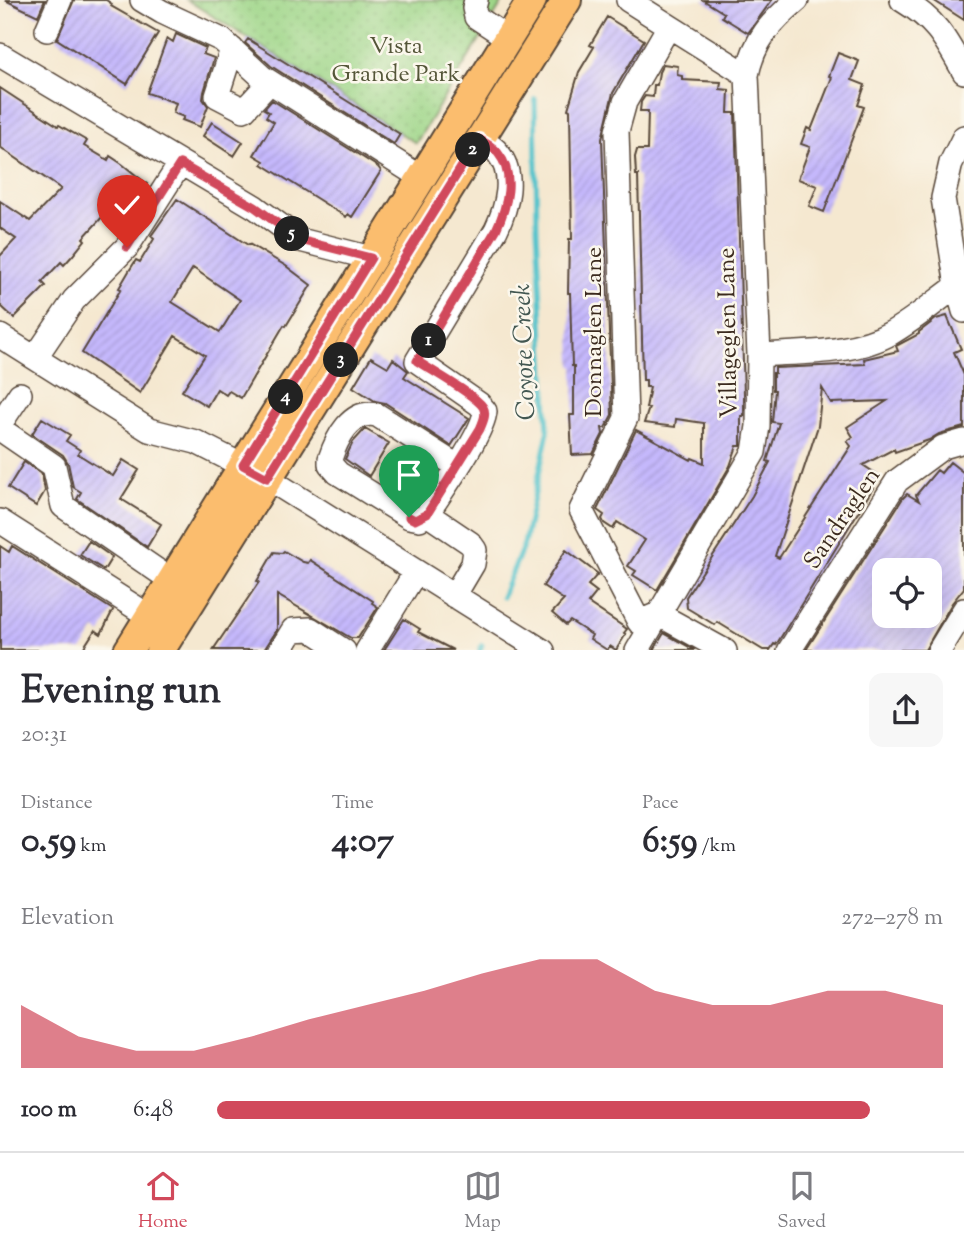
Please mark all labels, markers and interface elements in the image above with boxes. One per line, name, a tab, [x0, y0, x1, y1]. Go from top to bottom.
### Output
park label: Vista Grande Park	[331, 30, 461, 92]
pin: 2	[456, 132, 490, 168]
text: 2	[468, 136, 477, 163]
pin	[97, 175, 157, 247]
icon: check	[108, 186, 146, 224]
pin: 5	[274, 216, 310, 252]
text: 5	[288, 220, 295, 247]
street label: Donnaglen Lane	[578, 247, 612, 417]
street label: Villageglen Lane	[711, 247, 747, 419]
water label: Coyote Creek	[504, 283, 546, 421]
pin: 1	[412, 324, 446, 358]
text: 1	[425, 327, 432, 354]
pin: 3	[324, 342, 358, 378]
text: 3	[337, 346, 344, 373]
pin: 4	[268, 380, 304, 414]
text: 4	[281, 383, 290, 410]
pin	[379, 445, 439, 517]
icon: arrive	[390, 456, 428, 494]
street label: Sandraglen	[796, 461, 890, 577]
map controls	[872, 558, 942, 628]
button: locate	[872, 558, 942, 628]
text: Evening run	[21, 666, 221, 720]
button: share	[869, 673, 943, 747]
text: 20:31	[21, 719, 67, 752]
text: Distance	[21, 790, 93, 817]
text: Time	[332, 790, 374, 817]
text: Pace	[642, 790, 679, 817]
text: 0.59	[21, 817, 76, 868]
text: 4:07	[332, 817, 394, 868]
text: 6:59	[642, 817, 697, 868]
text: km	[76, 833, 107, 860]
text: /km	[697, 833, 736, 860]
text: Elevation	[21, 902, 114, 935]
text: 272–278 m	[841, 902, 943, 935]
text: 100 m	[21, 1094, 77, 1127]
text: 6:48	[133, 1094, 173, 1127]
tab: Home	[138, 1167, 188, 1236]
tab: Map	[464, 1167, 502, 1236]
tab: Saved	[777, 1167, 826, 1236]

